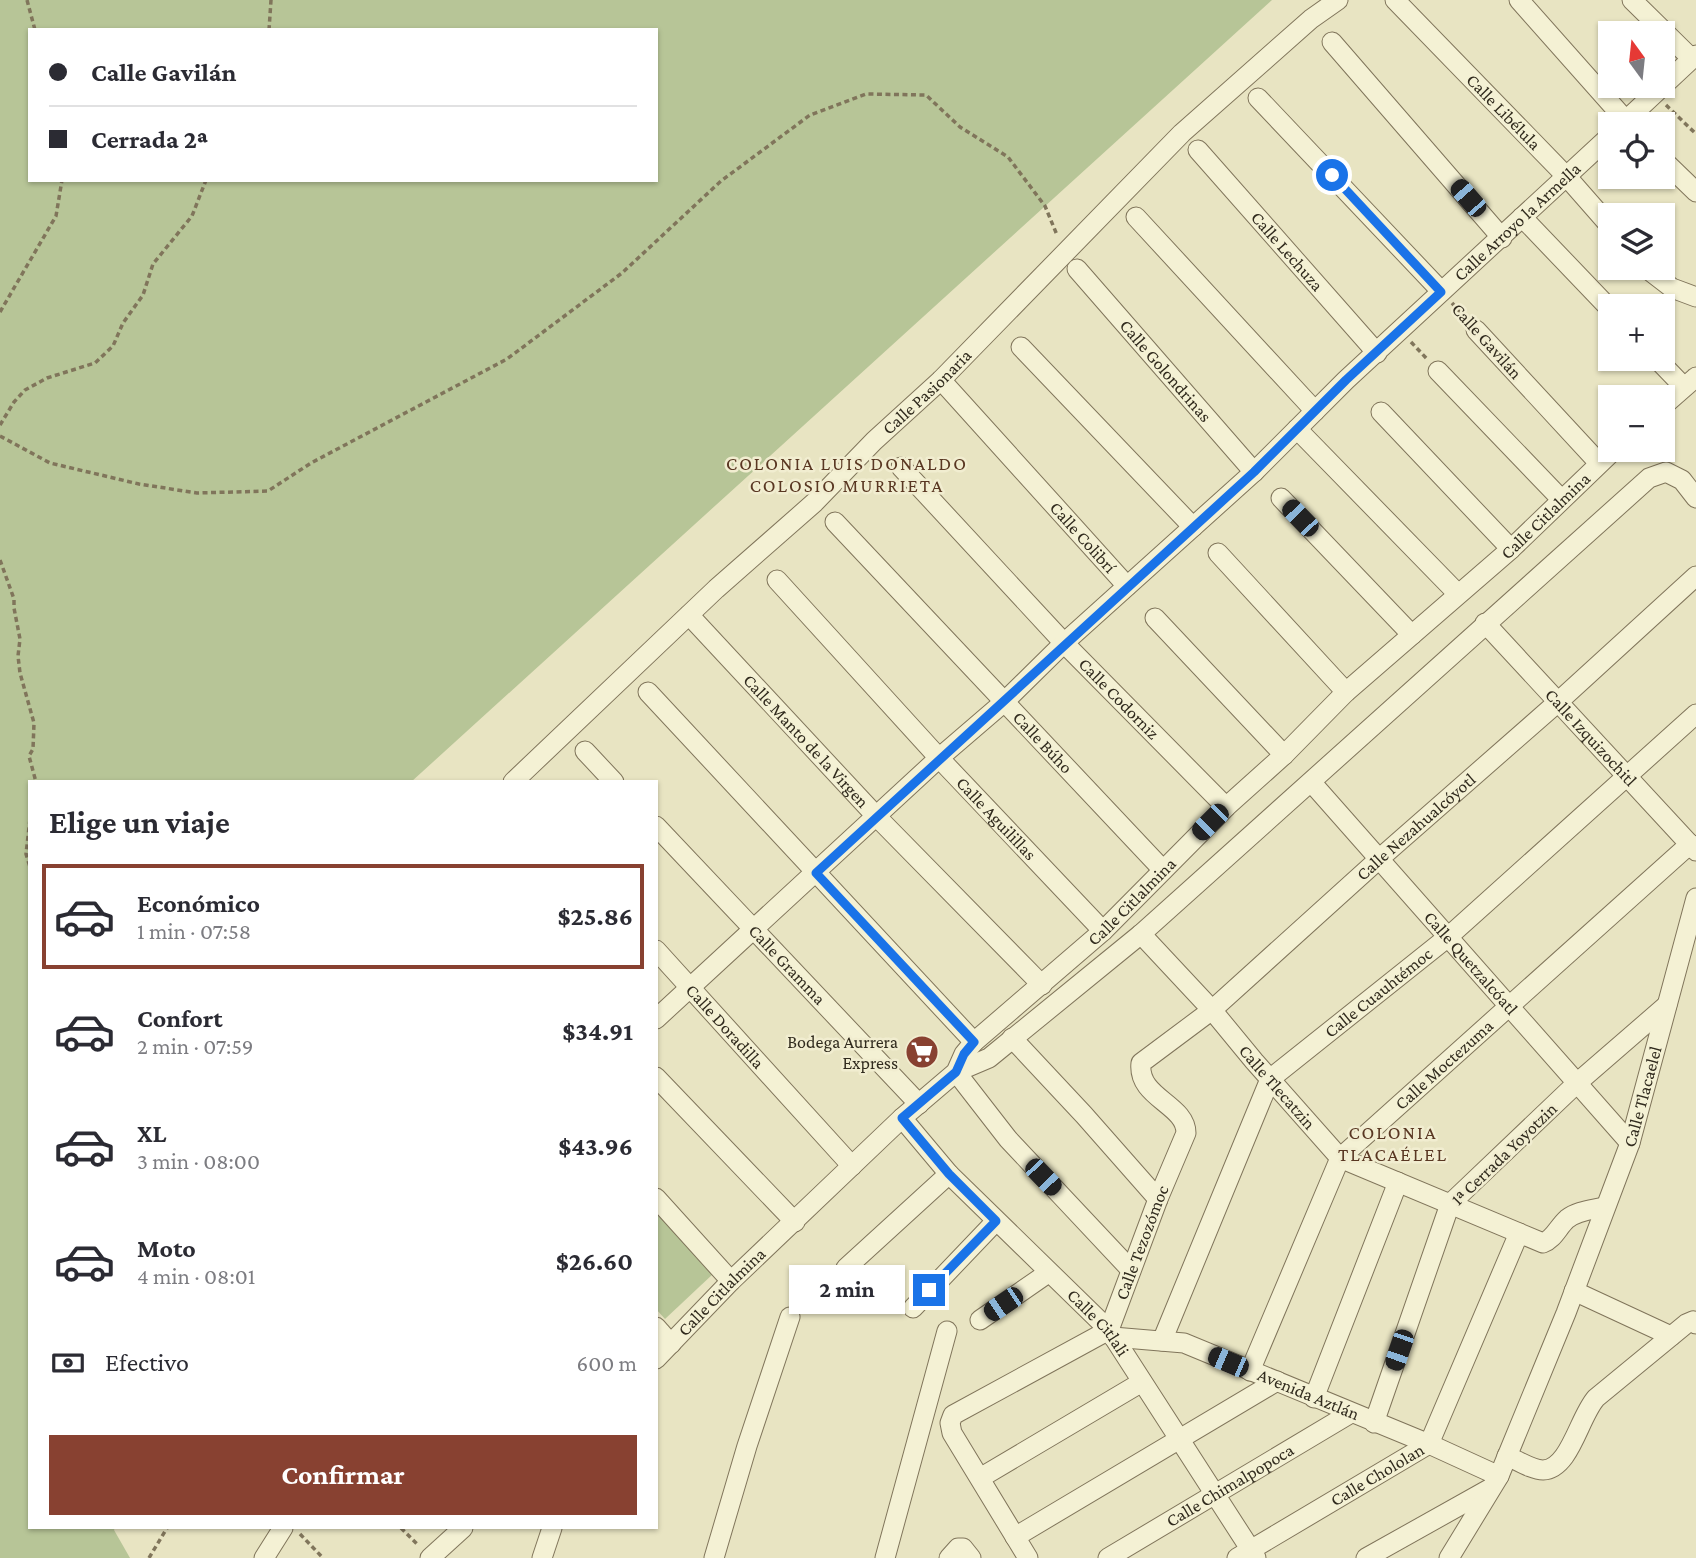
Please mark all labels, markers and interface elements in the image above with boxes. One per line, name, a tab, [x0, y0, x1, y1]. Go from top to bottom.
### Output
north arrow	[1598, 21, 1675, 98]
map controls	[1598, 21, 1675, 462]
text: Calle Gavilán	[91, 58, 236, 87]
street label: Calle Libélula	[1462, 70, 1545, 154]
button: locate	[1598, 112, 1675, 189]
text: Cerrada 2ª	[91, 125, 208, 154]
street label: Calle Arroyo la Armella	[1450, 158, 1585, 285]
route start	[1316, 159, 1348, 191]
car	[1447, 175, 1490, 221]
button: layers	[1598, 203, 1675, 280]
street label: Calle Lechuza	[1247, 207, 1328, 295]
button: +	[1598, 294, 1675, 371]
street label: Calle Gavilán	[1448, 299, 1526, 383]
street label: Calle Golondrinas	[1116, 316, 1216, 426]
street label: Calle Pasionaria	[878, 345, 975, 438]
button: −	[1598, 385, 1675, 462]
district label: COLONIA LUIS DONALDO COLOSIO MURRIETA	[726, 453, 968, 496]
street label: Calle Citlalmina	[1497, 468, 1594, 563]
car	[1278, 496, 1323, 540]
street label: Calle Colibrí	[1046, 498, 1121, 578]
street label: Calle Codorniz	[1075, 654, 1163, 744]
street label: Calle Manto de la Virgen	[739, 670, 873, 812]
street label: Calle Izquizochitl	[1541, 685, 1641, 790]
street label: Calle Búho	[1009, 707, 1077, 778]
street label: Calle Nezahualcóyotl	[1352, 769, 1480, 884]
street label: Calle Aguilillas	[952, 773, 1040, 864]
car	[1188, 800, 1233, 844]
text: Elige un viaje	[49, 804, 230, 840]
street label: Calle Citlalmina	[1084, 854, 1180, 950]
icon: car	[53, 885, 116, 948]
text: Económico	[137, 889, 260, 918]
text: $25.86	[558, 902, 633, 931]
street label: Calle Quetzalcóatl	[1420, 907, 1522, 1019]
text: 1 min · 07:58	[137, 918, 251, 944]
street label: Calle Gramma	[745, 921, 830, 1009]
street label: Calle Cuauhtémoc	[1321, 943, 1437, 1042]
street label: Calle Doradilla	[682, 980, 769, 1073]
icon: car	[53, 1000, 116, 1063]
text: Confort	[137, 1004, 223, 1033]
street label: Calle Moctezuma	[1391, 1016, 1497, 1114]
text: $34.91	[562, 1017, 633, 1046]
place label: Bodega Aurrera Express	[787, 1032, 898, 1073]
text: 2 min · 07:59	[137, 1033, 253, 1059]
supermarket icon: Bodega Aurrera Express	[903, 1033, 941, 1071]
street label: Calle Tlecatzin	[1235, 1041, 1320, 1134]
street label: Calle Tlacaelel	[1619, 1044, 1666, 1149]
street label: 1ª Cerrada Yoyotzin	[1447, 1098, 1561, 1209]
icon: car	[53, 1115, 116, 1178]
text: XL	[137, 1119, 166, 1148]
district label: COLONIA TLACAÉLEL	[1338, 1122, 1448, 1165]
text: $43.96	[558, 1132, 633, 1161]
text: 3 min · 08:00	[137, 1148, 260, 1174]
car	[1021, 1155, 1066, 1199]
street label: Calle Tezozómoc	[1111, 1182, 1173, 1303]
icon: car	[53, 1230, 116, 1293]
text: Moto	[137, 1234, 196, 1263]
street label: Calle Citlalmina	[674, 1244, 770, 1340]
text: $26.60	[556, 1247, 633, 1276]
text: 4 min · 08:01	[137, 1263, 255, 1289]
callout: 2 min	[789, 1266, 904, 1314]
route end	[913, 1274, 945, 1306]
text: 2 min	[819, 1276, 875, 1302]
car	[980, 1284, 1027, 1324]
street label: Calle Citlali	[1063, 1285, 1133, 1360]
car	[1383, 1327, 1416, 1373]
icon: cash	[49, 1344, 87, 1382]
car	[1205, 1344, 1252, 1380]
text: Efectivo	[105, 1348, 189, 1377]
text: 600 m	[577, 1350, 637, 1376]
street label: Avenida Aztlán	[1255, 1365, 1363, 1424]
button: Confirmar	[49, 1435, 637, 1515]
street label: Calle Chololan	[1327, 1439, 1428, 1510]
street label: Calle Chimalpopoca	[1163, 1440, 1297, 1531]

